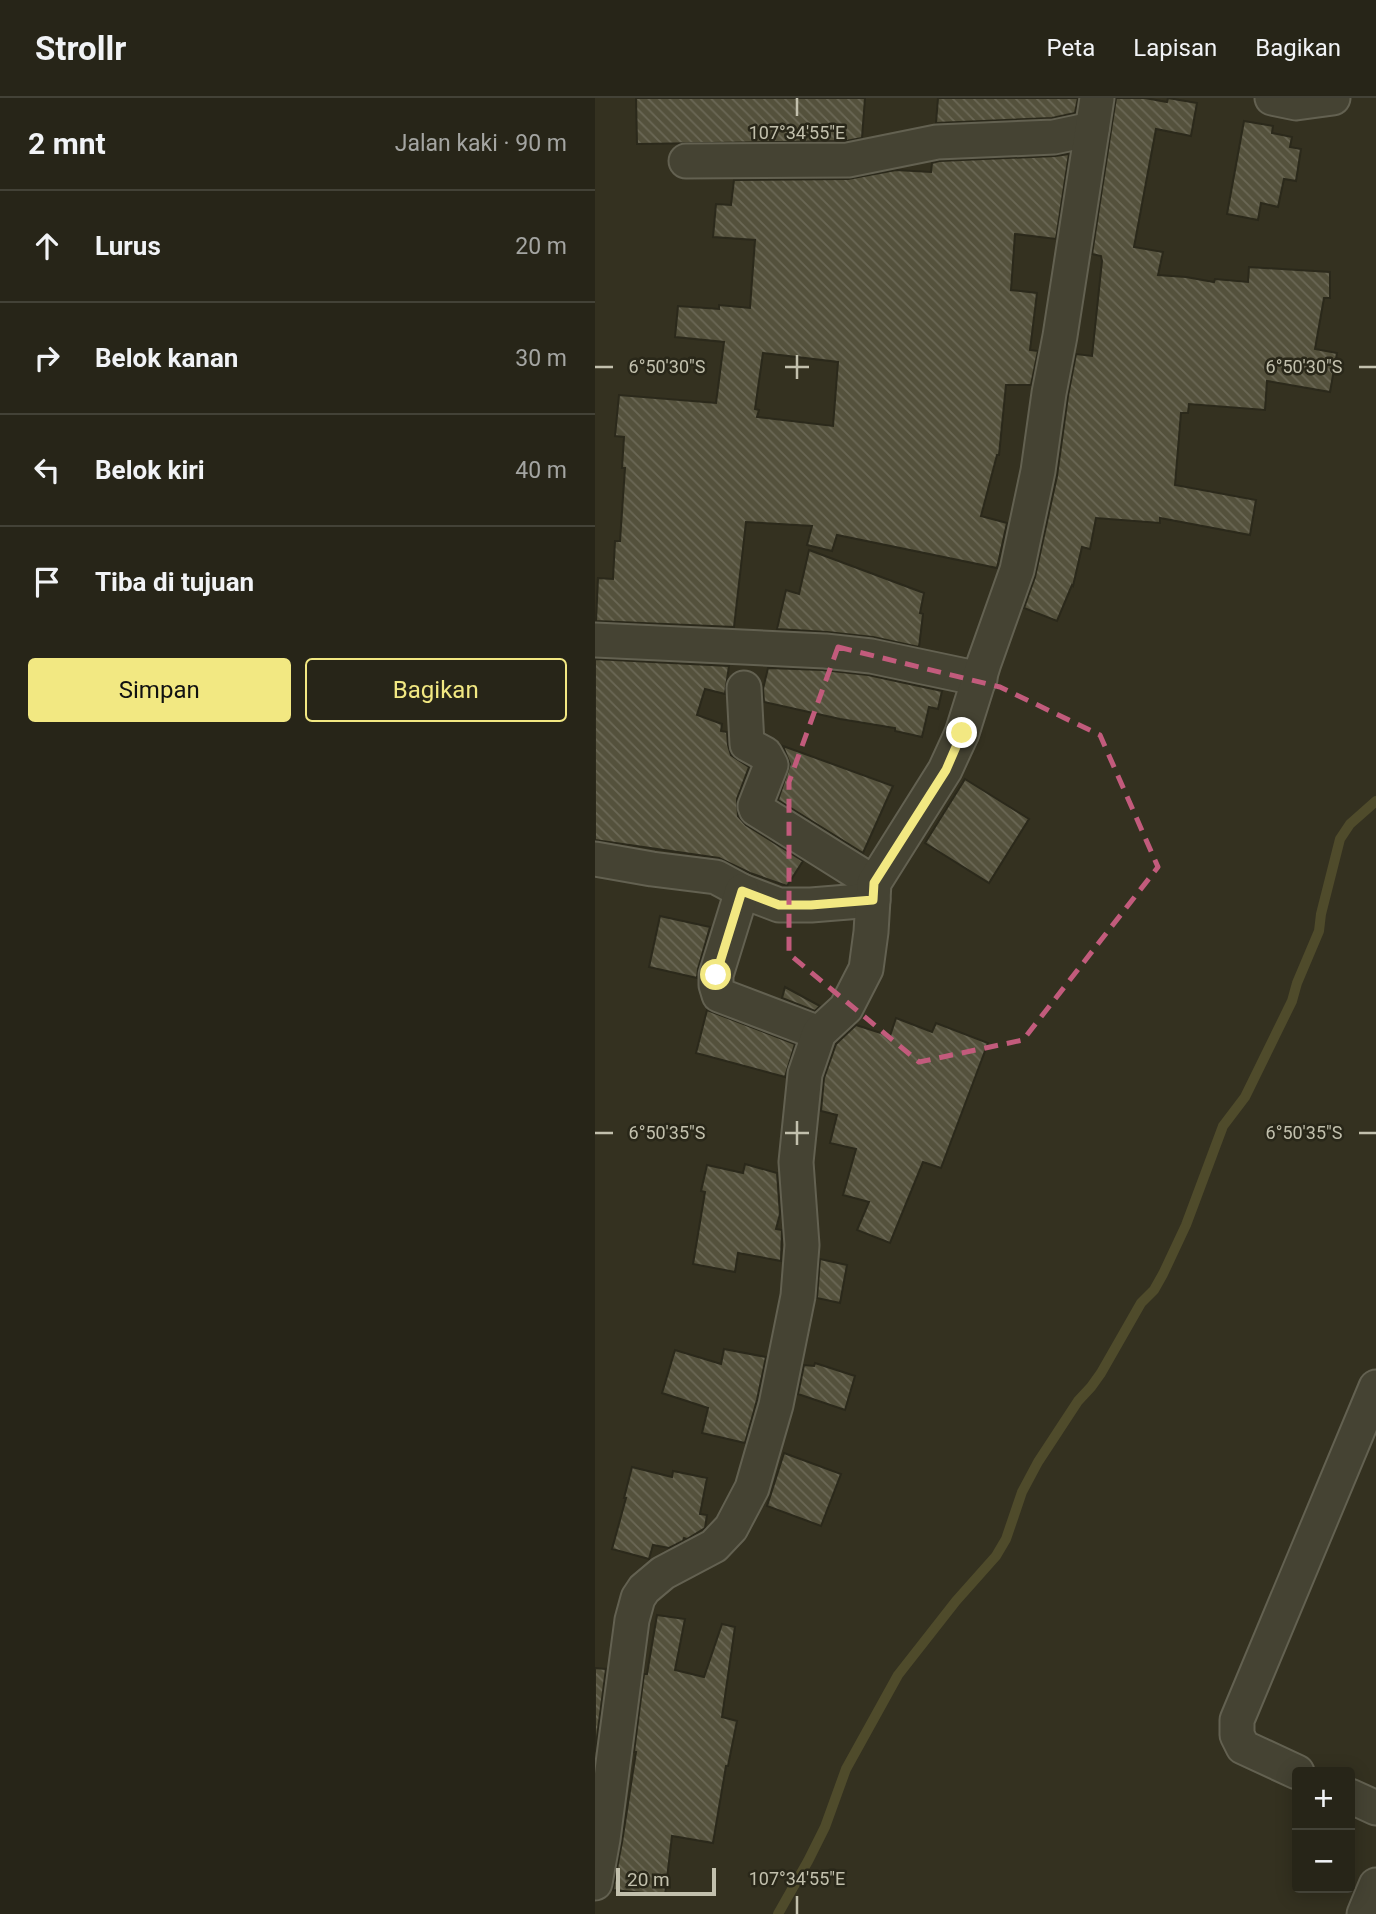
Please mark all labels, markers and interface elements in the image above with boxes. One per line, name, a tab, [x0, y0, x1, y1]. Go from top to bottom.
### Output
text: Strollr	[35, 29, 126, 68]
text: Peta	[1047, 34, 1095, 62]
text: Lapisan	[1133, 34, 1217, 62]
text: Bagikan	[1255, 34, 1341, 62]
text: 107°34'55"E	[749, 122, 845, 143]
text: 2 mnt	[28, 126, 106, 161]
text: Jalan kaki · 90 m	[395, 130, 567, 157]
icon: ahead	[28, 227, 66, 265]
text: Lurus	[95, 231, 161, 261]
text: 20 m	[515, 233, 567, 260]
icon: right	[28, 339, 66, 377]
text: Belok kanan	[95, 343, 238, 373]
text: 30 m	[515, 345, 567, 372]
text: 6°50'30"S	[629, 356, 706, 377]
text: 6°50'30"S	[1266, 356, 1343, 377]
icon: left	[28, 451, 66, 489]
text: Belok kiri	[95, 455, 205, 485]
text: 40 m	[515, 457, 567, 484]
icon: arrive	[28, 563, 66, 601]
text: Tiba di tujuan	[95, 567, 254, 597]
button: Simpan	[28, 658, 291, 722]
button: Bagikan	[305, 658, 567, 722]
route end	[946, 717, 977, 748]
route start	[700, 959, 731, 990]
text: 6°50'35"S	[629, 1122, 706, 1143]
text: 6°50'35"S	[1266, 1122, 1343, 1143]
map controls	[1292, 1767, 1355, 1893]
button: +	[1292, 1767, 1355, 1830]
button: −	[1292, 1830, 1355, 1893]
scale bar	[616, 1865, 716, 1897]
text: 20 m	[627, 1868, 670, 1891]
text: 107°34'55"E	[749, 1868, 845, 1889]

